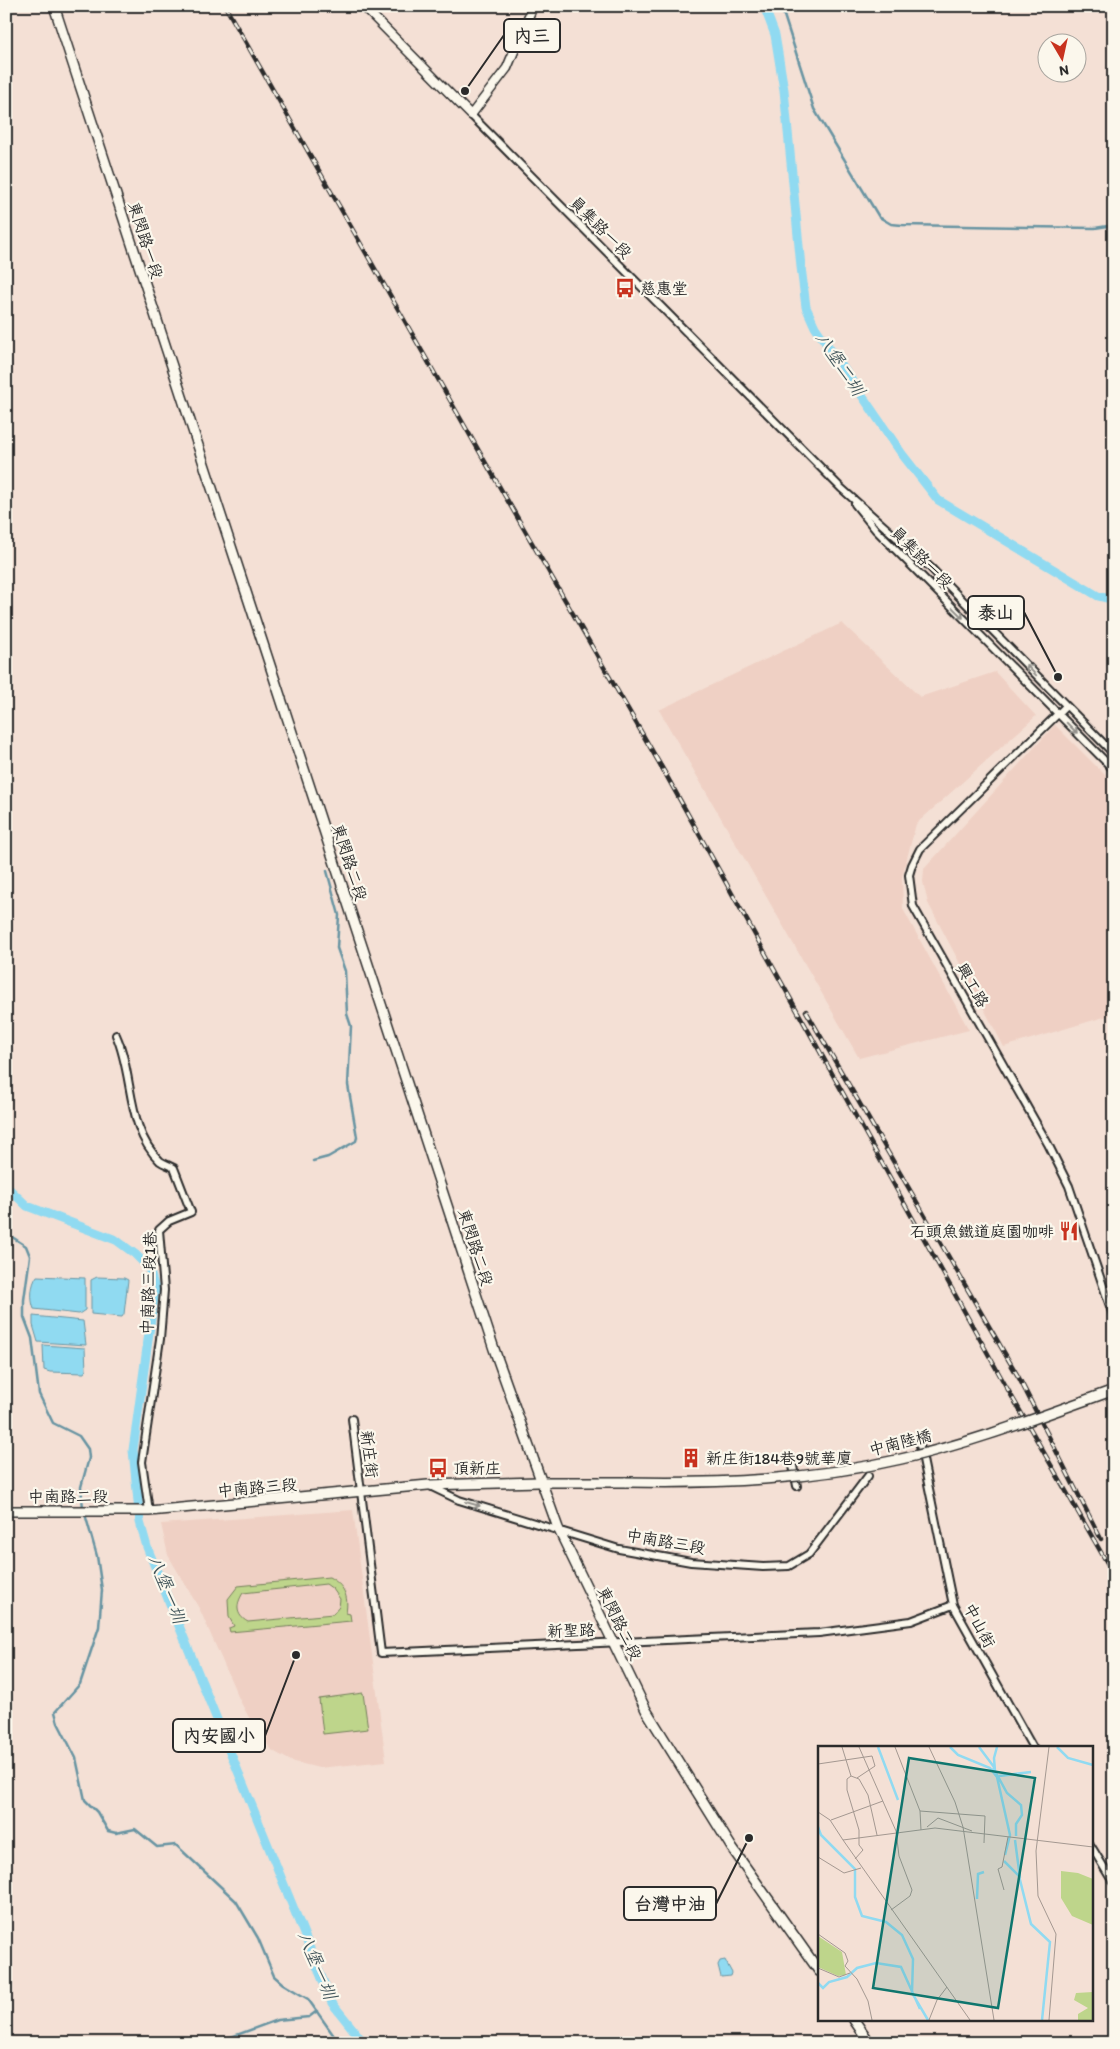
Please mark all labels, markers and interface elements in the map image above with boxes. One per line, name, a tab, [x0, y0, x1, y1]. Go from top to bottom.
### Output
callout: 內三	[504, 19, 560, 52]
text: 內三	[514, 25, 550, 47]
north arrow	[1038, 32, 1088, 82]
text: N	[1058, 61, 1070, 79]
street label: 員集路一段	[566, 192, 636, 262]
street label: 東閔路一段	[124, 199, 167, 281]
bus stop icon: 慈惠堂	[614, 277, 636, 299]
place label: 慈惠堂	[640, 279, 688, 298]
water label: 八堡二圳	[811, 328, 870, 402]
street label: 員集路一段	[887, 522, 957, 592]
callout: 泰山	[968, 596, 1024, 629]
text: 泰山	[978, 602, 1014, 624]
one-way arrow	[952, 607, 964, 619]
one-way arrow	[1025, 663, 1037, 676]
one-way arrow	[1066, 722, 1079, 734]
street label: 東閔路二段	[328, 821, 371, 903]
street label: 興工路	[952, 960, 993, 1011]
street label: 東閔路二段	[454, 1206, 497, 1288]
restaurant icon: 石頭魚鐵道庭園咖啡	[1058, 1220, 1080, 1242]
place label: 石頭魚鐵道庭園咖啡	[910, 1222, 1054, 1241]
street label: 中南路三段1巷	[137, 1231, 160, 1335]
street label: 中南陸橋	[867, 1426, 933, 1459]
street label: 新庄街	[357, 1429, 382, 1479]
building icon: 新庄街184巷9號華廈	[680, 1447, 702, 1469]
place label: 新庄街184巷9號華廈	[706, 1449, 852, 1468]
bus stop icon: 頂新庄	[427, 1457, 449, 1479]
place label: 頂新庄	[453, 1459, 501, 1478]
street label: 中南路三段	[216, 1475, 298, 1500]
street label: 中南路二段	[28, 1487, 108, 1506]
one-way arrow	[464, 1499, 480, 1509]
street label: 中南路三段	[625, 1525, 707, 1558]
water label: 八堡一圳	[143, 1552, 191, 1628]
street label: 東閔路二段	[593, 1583, 646, 1663]
street label: 中山街	[960, 1600, 999, 1651]
street label: 新聖路	[547, 1620, 595, 1641]
callout: 內安國小	[173, 1719, 265, 1752]
text: 內安國小	[183, 1725, 255, 1747]
inset map	[818, 1746, 1092, 2022]
callout: 台灣中油	[624, 1887, 716, 1920]
text: 台灣中油	[634, 1893, 706, 1915]
water label: 八堡一圳	[293, 1928, 342, 2004]

